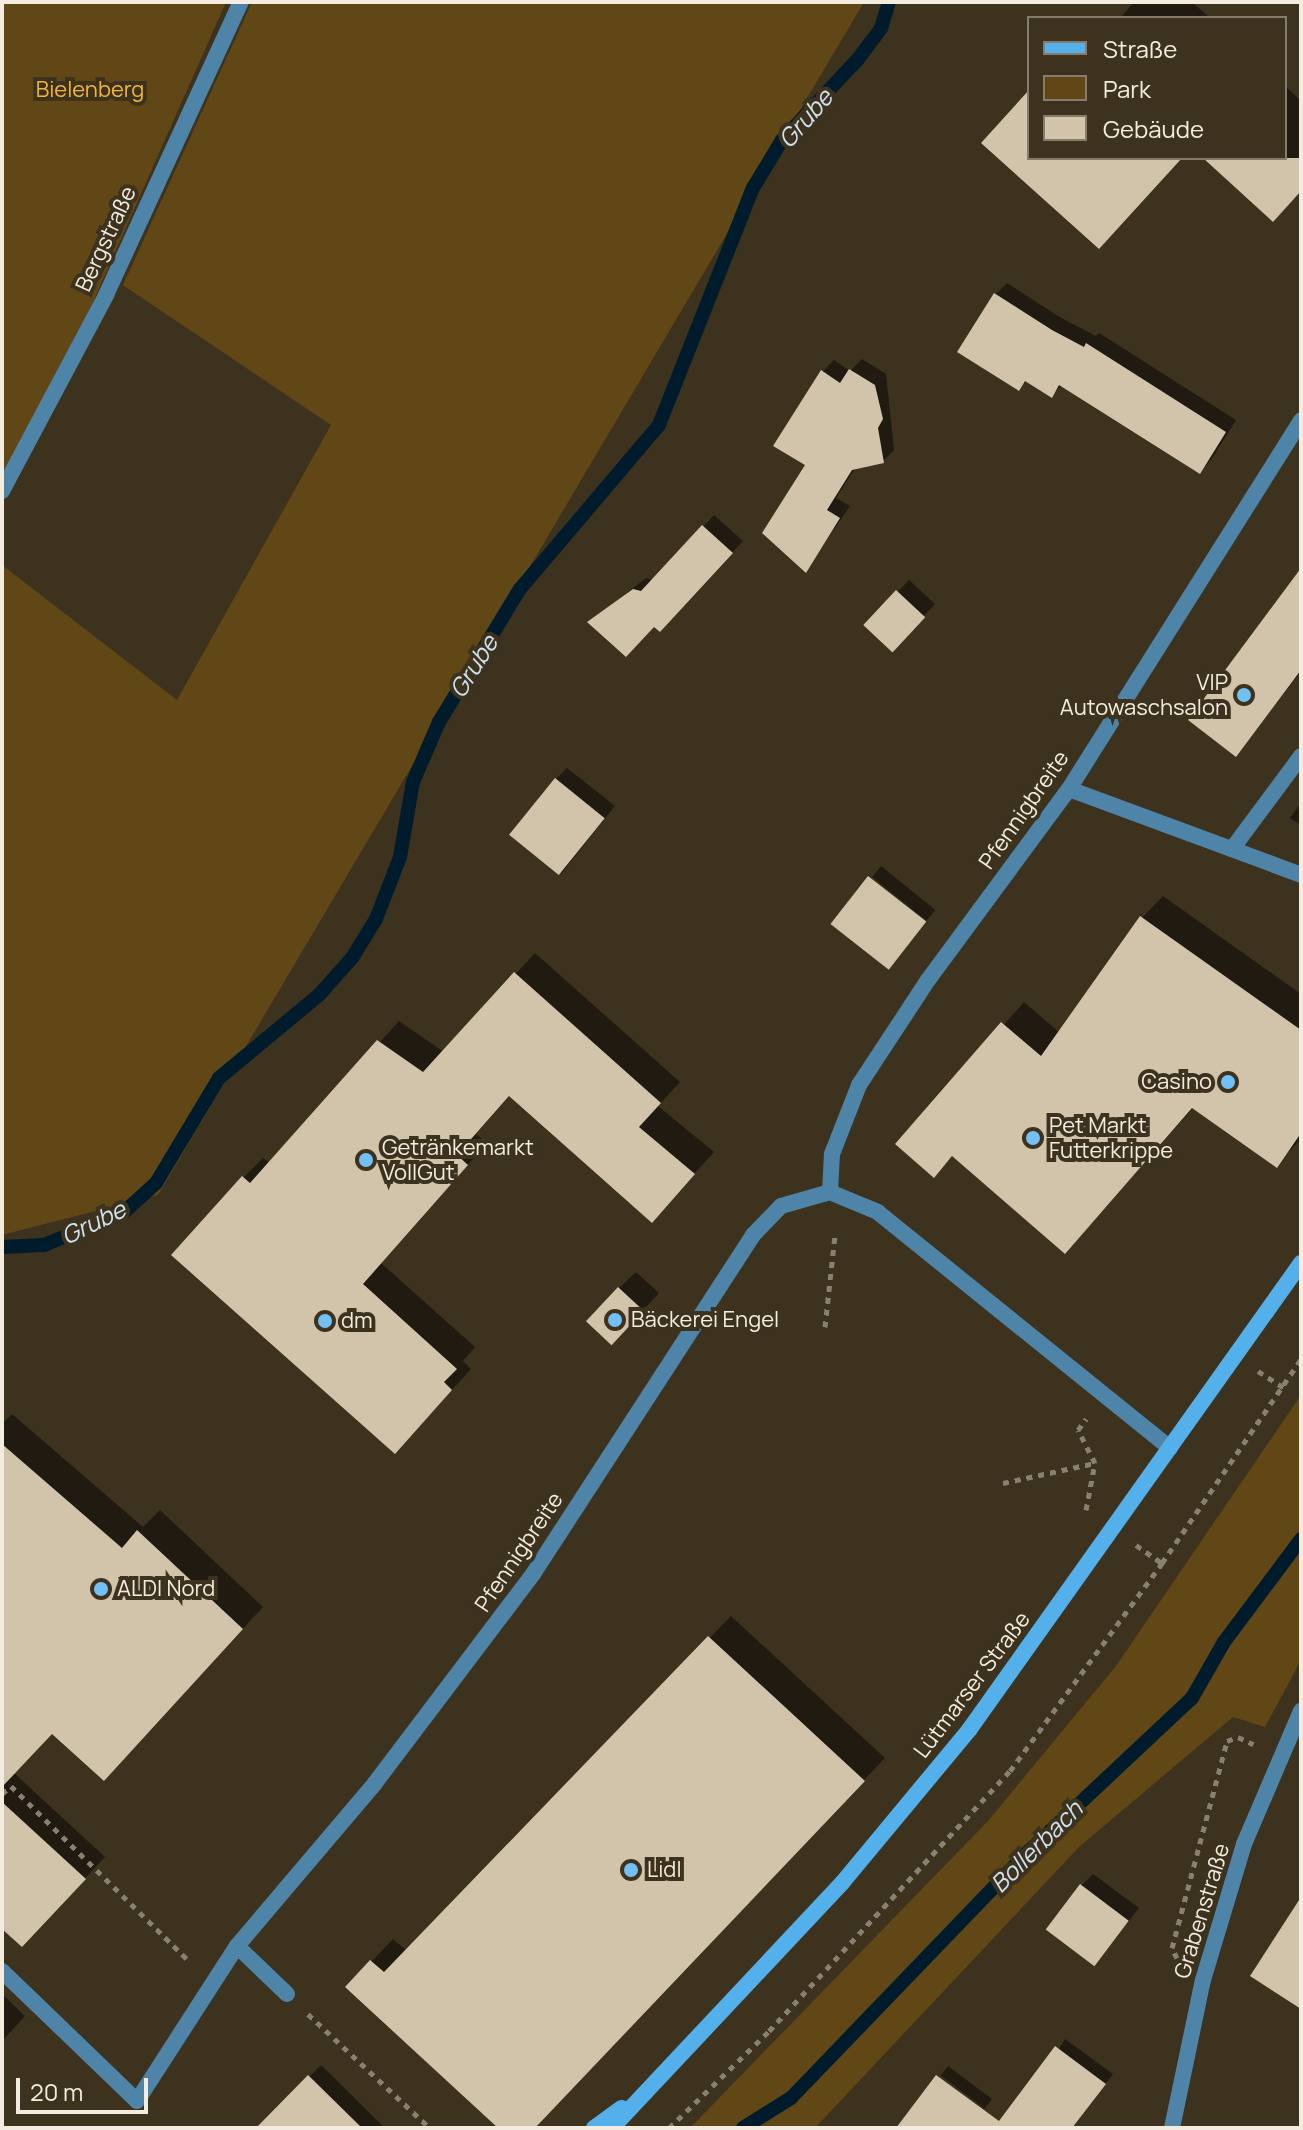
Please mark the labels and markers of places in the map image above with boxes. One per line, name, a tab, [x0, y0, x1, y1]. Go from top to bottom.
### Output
place label: VIP Autowaschsalon	[1060, 669, 1228, 720]
marker: VIP Autowaschsalon	[1235, 686, 1253, 704]
place label: Casino	[1141, 1069, 1212, 1095]
marker: Casino	[1219, 1073, 1237, 1091]
place label: Pet Markt Futterkrippe	[1049, 1112, 1173, 1164]
marker: Pet Markt Futterkrippe	[1024, 1129, 1042, 1147]
place label: Getränkemarkt VollGut	[382, 1134, 534, 1186]
marker: Getränkemarkt VollGut	[357, 1151, 375, 1169]
place label: Bäckerei Engel	[631, 1307, 779, 1333]
place label: dm	[341, 1308, 373, 1334]
marker: Bäckerei Engel	[606, 1311, 624, 1329]
marker: dm	[316, 1312, 334, 1330]
place label: ALDI Nord	[117, 1576, 215, 1602]
marker: ALDI Nord	[92, 1580, 110, 1598]
place label: Lidl	[647, 1857, 682, 1883]
marker: Lidl	[622, 1861, 640, 1879]

